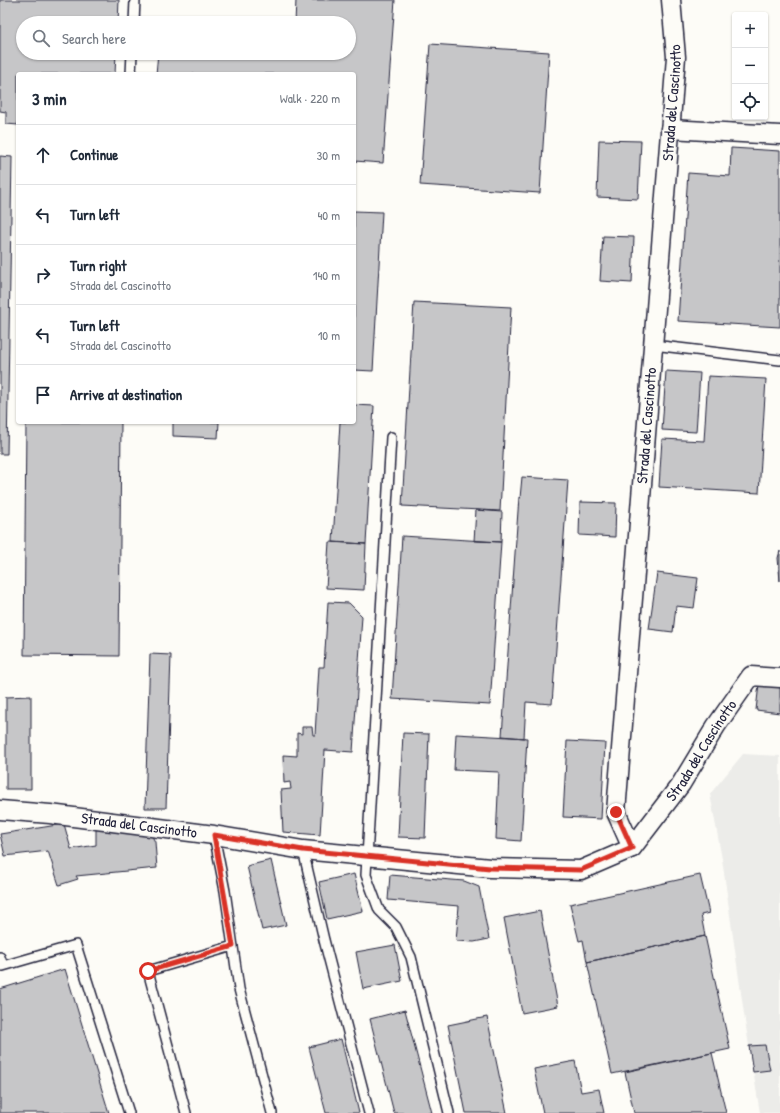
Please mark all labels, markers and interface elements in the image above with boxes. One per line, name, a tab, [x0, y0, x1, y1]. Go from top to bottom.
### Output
map controls	[732, 12, 768, 120]
button: +	[732, 12, 768, 48]
search box	[16, 16, 356, 60]
icon: search	[30, 27, 52, 49]
text: Search here	[62, 28, 126, 49]
street label: Strada del Cascinotto	[657, 44, 686, 162]
button: −	[732, 48, 768, 84]
button: locate	[732, 84, 768, 120]
text: 3 min	[32, 87, 67, 110]
text: Walk · 220 m	[280, 89, 340, 107]
icon: ahead	[32, 144, 54, 166]
text: Continue	[70, 144, 118, 165]
text: 30 m	[317, 146, 340, 164]
icon: left	[32, 204, 54, 226]
text: Turn left	[70, 204, 120, 225]
text: 40 m	[317, 206, 340, 224]
text: Turn right	[70, 255, 126, 276]
icon: right	[32, 264, 54, 286]
text: 140 m	[313, 266, 340, 284]
text: Strada del Cascinotto	[70, 276, 171, 294]
text: Turn left	[70, 315, 120, 336]
icon: left	[32, 324, 54, 346]
text: 10 m	[318, 326, 340, 344]
text: Strada del Cascinotto	[70, 336, 171, 354]
street label: Strada del Cascinotto	[631, 367, 661, 485]
icon: arrive	[32, 384, 54, 406]
text: Arrive at destination	[70, 384, 182, 405]
street label: Strada del Cascinotto	[661, 695, 741, 805]
route end	[607, 803, 625, 821]
street label: Strada del Cascinotto	[80, 807, 198, 843]
route start	[139, 962, 157, 980]

